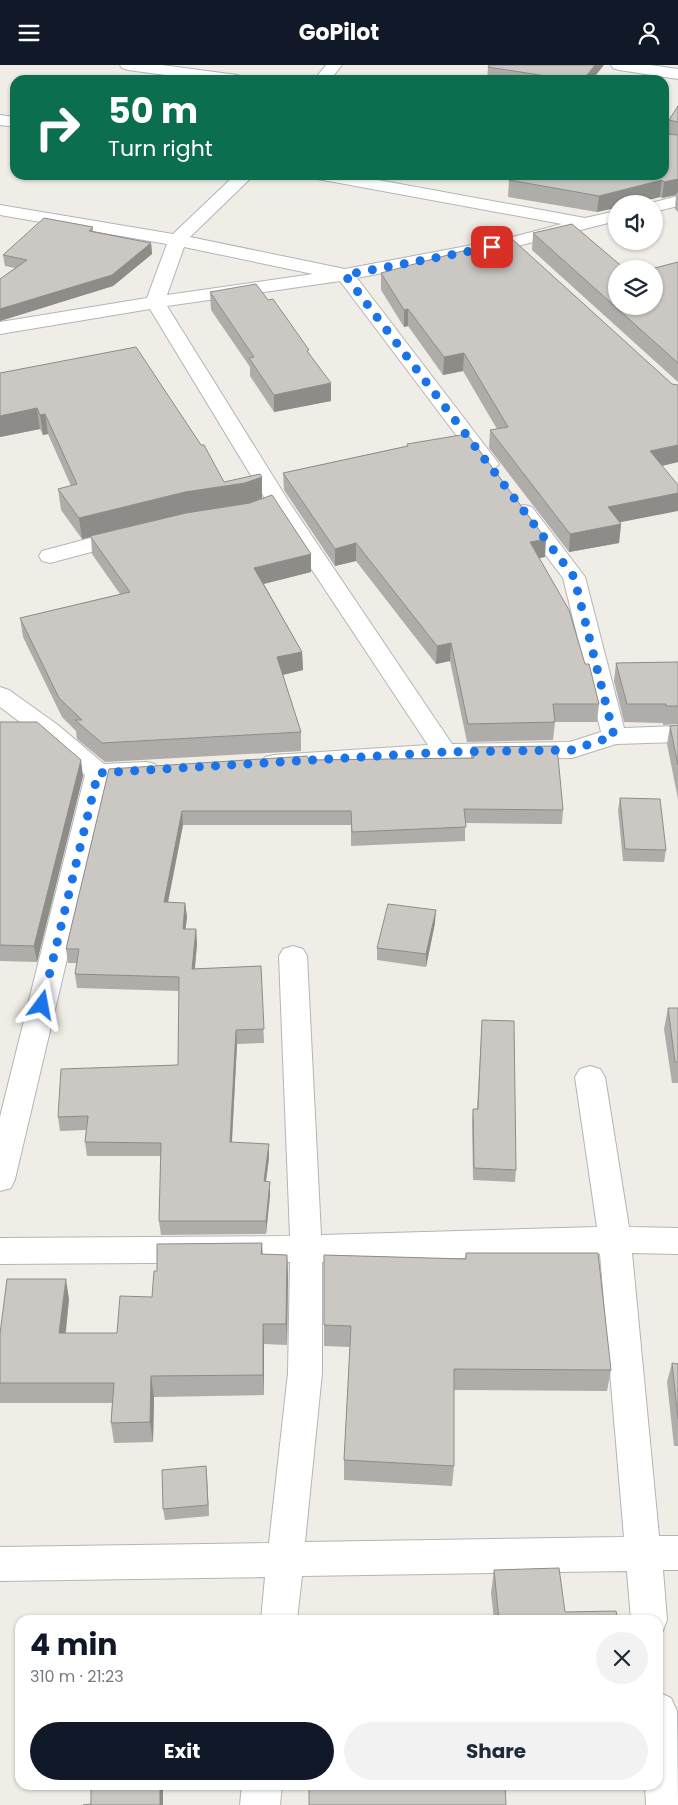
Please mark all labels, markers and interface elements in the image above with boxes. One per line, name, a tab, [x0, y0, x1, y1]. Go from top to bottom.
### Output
text: GoPilot	[299, 17, 379, 48]
icon: menu	[15, 19, 43, 47]
icon: person	[635, 19, 663, 47]
text: 50 m	[108, 86, 198, 135]
icon: right	[25, 95, 90, 160]
text: Turn right	[108, 133, 213, 164]
map controls	[608, 195, 663, 315]
button: sound	[608, 195, 663, 250]
pin	[471, 226, 513, 268]
icon: arrive	[478, 233, 506, 261]
button: layers	[608, 260, 663, 315]
position arrow	[15, 978, 67, 1030]
text: 4 min	[30, 1623, 118, 1666]
button: close	[596, 1632, 648, 1684]
text: 310 m · 21:23	[30, 1665, 124, 1688]
button: Exit	[30, 1722, 334, 1780]
button: Share	[344, 1722, 648, 1780]

